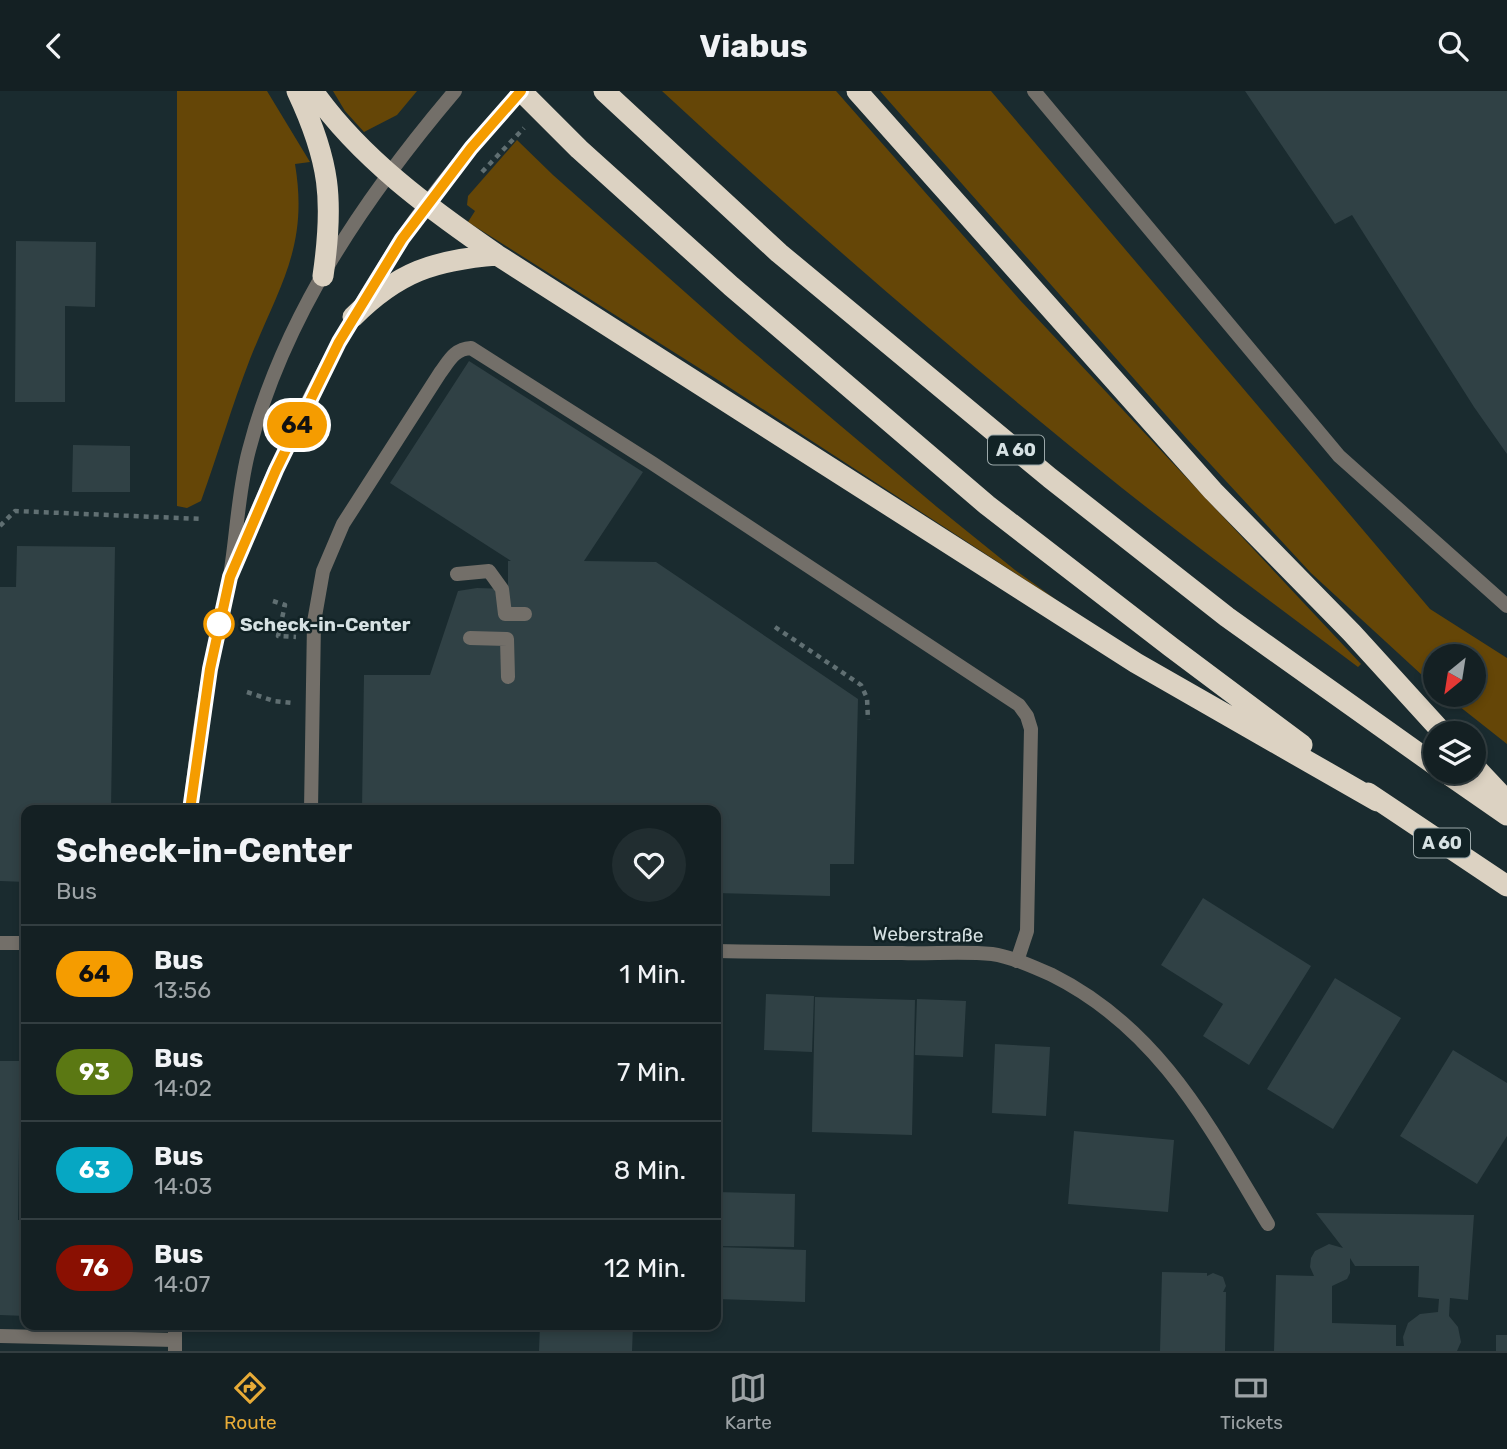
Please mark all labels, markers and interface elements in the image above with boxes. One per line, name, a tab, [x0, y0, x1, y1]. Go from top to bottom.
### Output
icon: back	[35, 27, 73, 65]
text: Viabus	[699, 27, 808, 65]
icon: search	[1434, 27, 1472, 65]
line badge: 64	[266, 402, 328, 448]
text: 64	[281, 411, 313, 439]
road number: A 60	[988, 435, 1044, 465]
marker: Scheck-in-Center	[204, 609, 234, 639]
place label: Scheck-in-Center	[240, 613, 411, 636]
north arrow	[1423, 644, 1486, 707]
map controls	[1423, 644, 1486, 784]
button: layers	[1423, 721, 1486, 784]
button: heart	[612, 828, 686, 902]
road number: A 60	[1414, 829, 1470, 857]
text: Scheck-in-Center	[56, 831, 352, 870]
text: Bus	[56, 877, 97, 905]
street label: Weberstraße	[872, 922, 984, 947]
text: Bus	[154, 945, 203, 976]
text: 1 Min.	[619, 959, 686, 990]
text: 64	[78, 960, 111, 988]
text: 13:56	[154, 976, 211, 1004]
text: Bus	[154, 1043, 203, 1074]
text: 7 Min.	[617, 1057, 686, 1088]
text: 93	[79, 1058, 110, 1086]
text: 14:02	[154, 1074, 212, 1102]
text: Bus	[154, 1141, 203, 1172]
text: 8 Min.	[614, 1155, 686, 1186]
text: 63	[79, 1156, 110, 1184]
text: 14:03	[154, 1172, 212, 1200]
text: Bus	[154, 1239, 203, 1270]
text: 12 Min.	[604, 1253, 686, 1284]
text: 76	[80, 1254, 109, 1282]
text: 14:07	[154, 1270, 210, 1298]
tab: Route	[224, 1369, 277, 1434]
tab: Karte	[725, 1369, 772, 1434]
tab: Tickets	[1220, 1369, 1283, 1434]

